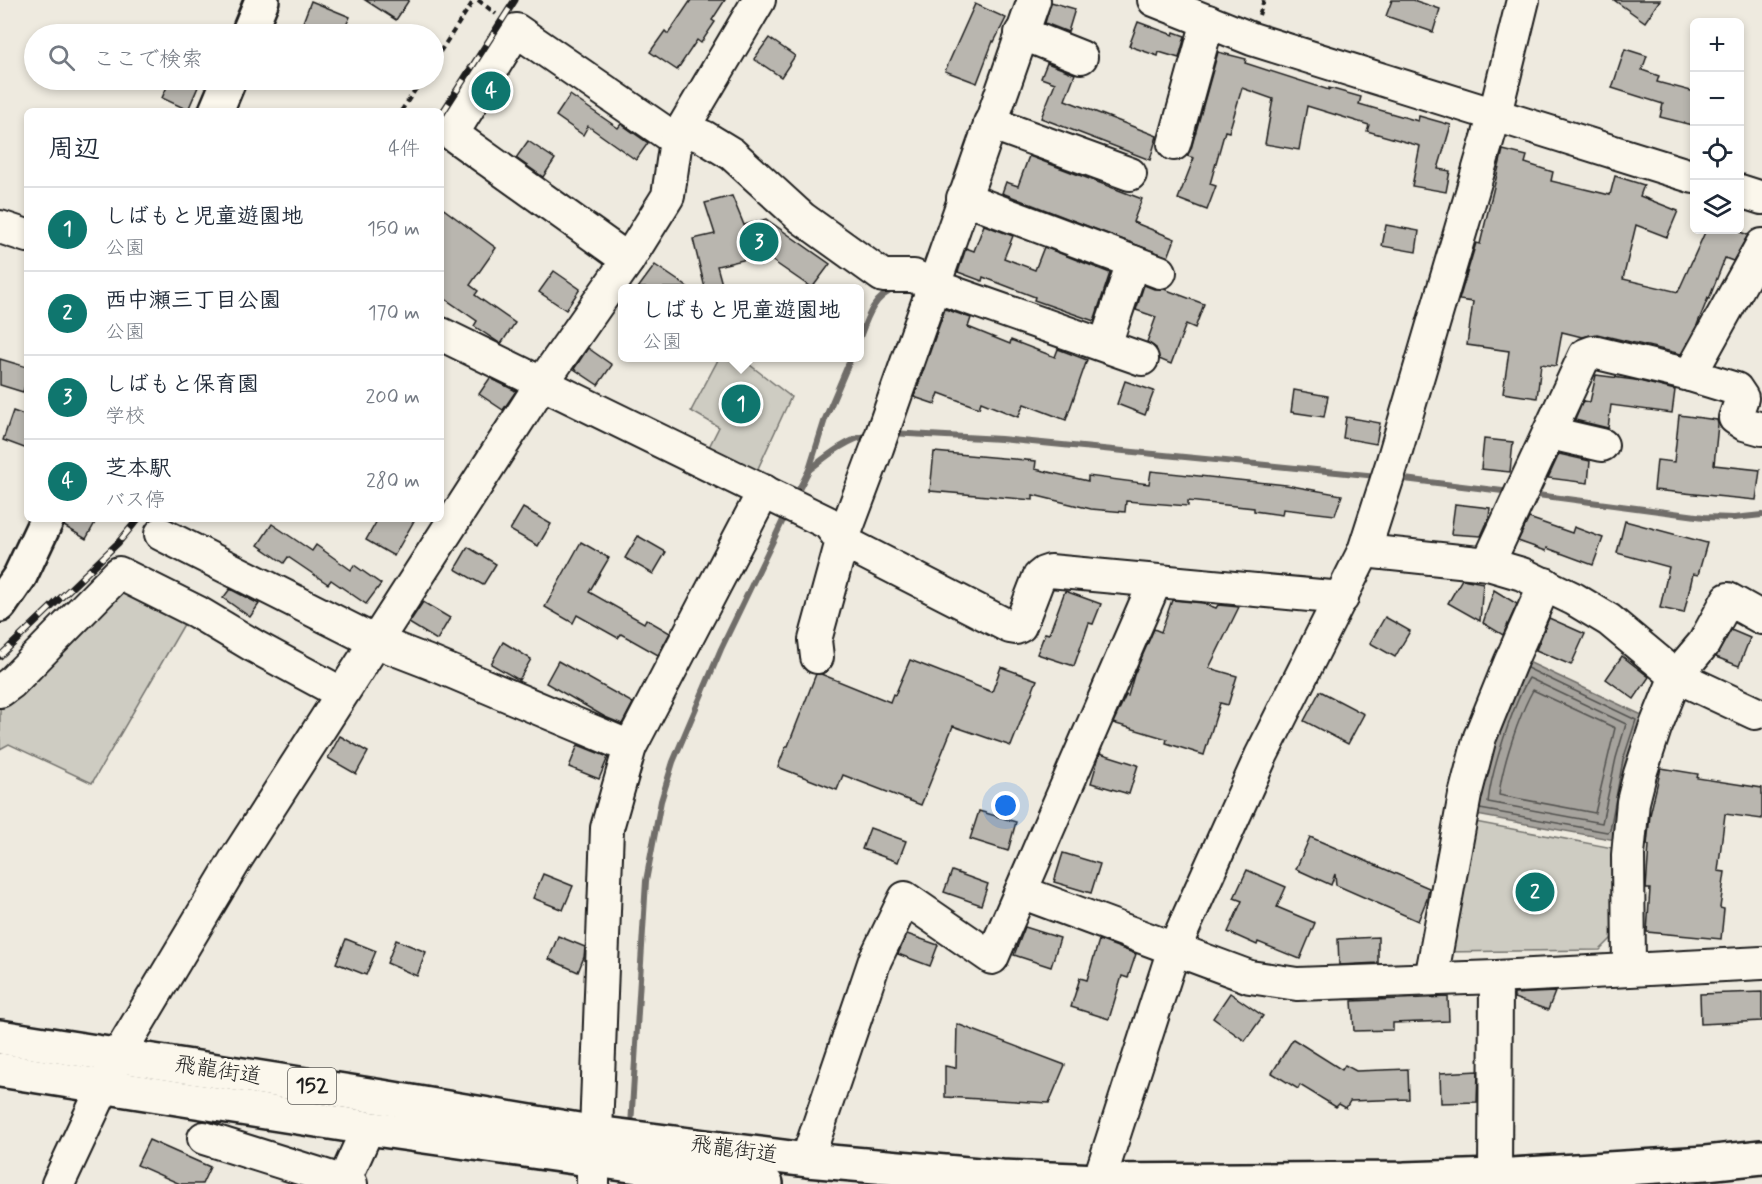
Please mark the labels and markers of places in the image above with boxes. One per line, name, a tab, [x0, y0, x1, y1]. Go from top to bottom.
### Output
pin: 4	[472, 68, 510, 113]
pin: 3	[740, 220, 778, 264]
pin: 1	[722, 382, 760, 426]
pin: 2	[1516, 870, 1555, 914]

